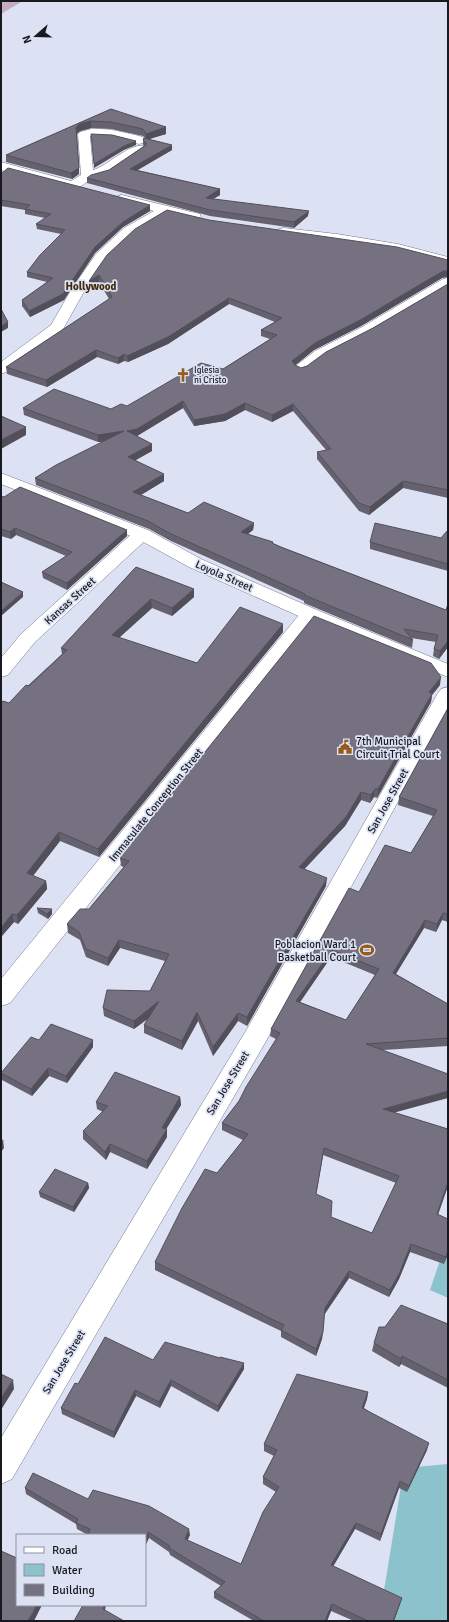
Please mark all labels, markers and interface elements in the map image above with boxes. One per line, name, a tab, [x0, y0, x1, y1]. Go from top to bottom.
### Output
north arrow	[16, 16, 56, 56]
text: N	[20, 33, 34, 45]
district label: Hollywood	[65, 280, 117, 293]
place label: Iglesia ni Cristo	[194, 365, 227, 386]
church icon: Iglesia ni Cristo	[175, 367, 191, 383]
street label: Loyola Street	[193, 558, 255, 595]
street label: Kansas Street	[42, 575, 98, 627]
place label: 7th Municipal Circuit Trial Court	[356, 735, 440, 761]
public building icon: 7th Municipal Circuit Trial Court	[337, 739, 353, 755]
street label: Immaculate Conception Street	[106, 745, 206, 864]
street label: San Jose Street	[365, 766, 411, 836]
place label: Poblacion Ward 1 Basketball Court	[275, 938, 356, 964]
sports icon: Poblacion Ward 1 Basketball Court	[359, 942, 375, 958]
street label: San Jose Street	[204, 1049, 252, 1117]
street label: San Jose Street	[40, 1328, 88, 1396]
legend	[16, 1534, 146, 1606]
text: Road	[52, 1543, 78, 1558]
text: Water	[52, 1563, 83, 1578]
text: Building	[52, 1583, 95, 1598]

